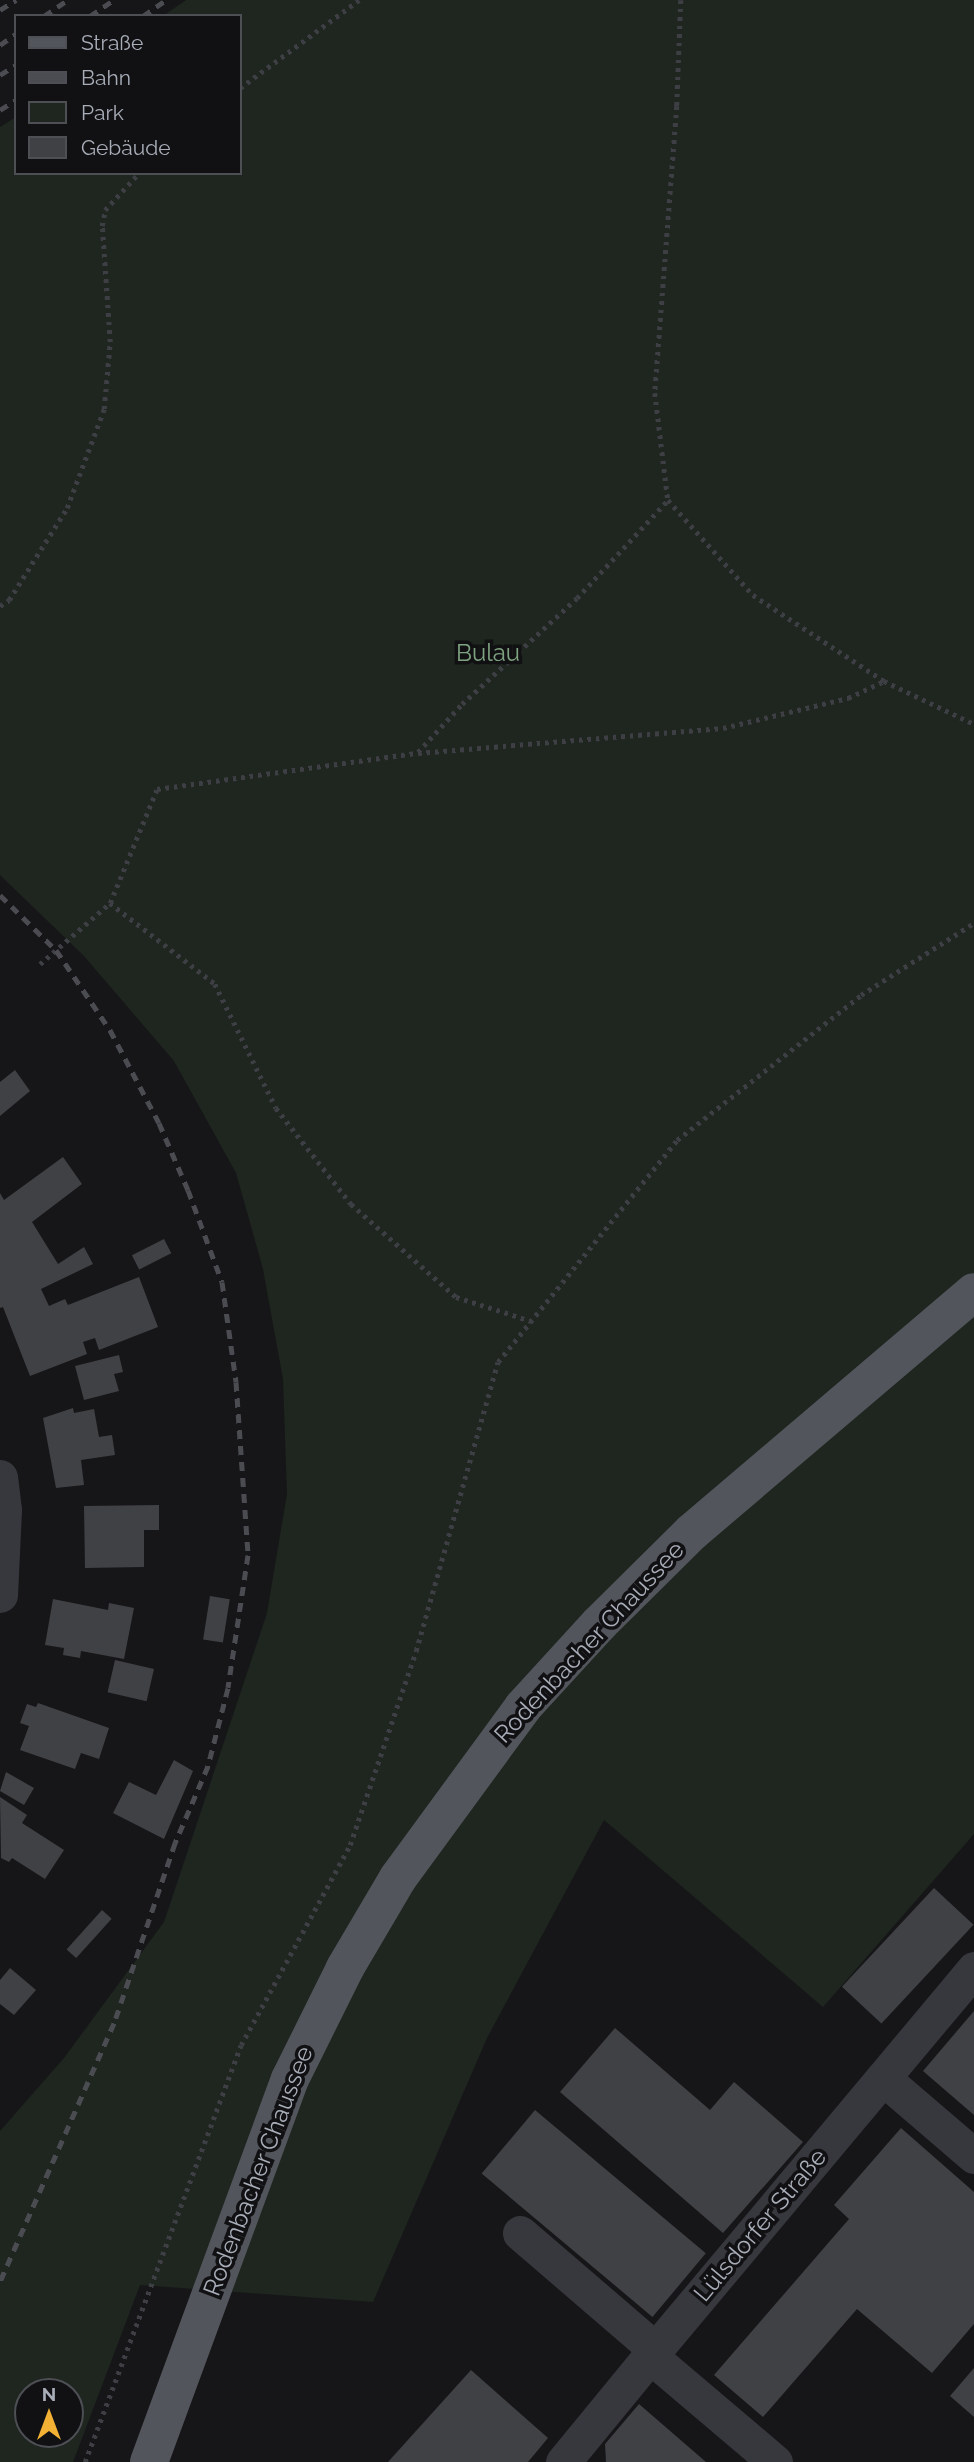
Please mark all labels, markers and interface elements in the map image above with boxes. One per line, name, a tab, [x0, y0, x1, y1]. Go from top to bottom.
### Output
legend	[14, 14, 242, 175]
text: Straße	[81, 30, 143, 55]
text: Bahn	[81, 65, 131, 90]
text: Park	[81, 100, 124, 125]
text: Gebäude	[81, 135, 171, 160]
park label: Bulau	[456, 639, 520, 667]
street label: Rodenbacher Chaussee	[488, 1535, 690, 1749]
street label: Rodenbacher Chaussee	[197, 2042, 319, 2300]
street label: Lülsdorfer Straße	[687, 2142, 833, 2308]
north arrow	[14, 2378, 84, 2448]
text: N	[42, 2383, 56, 2405]

